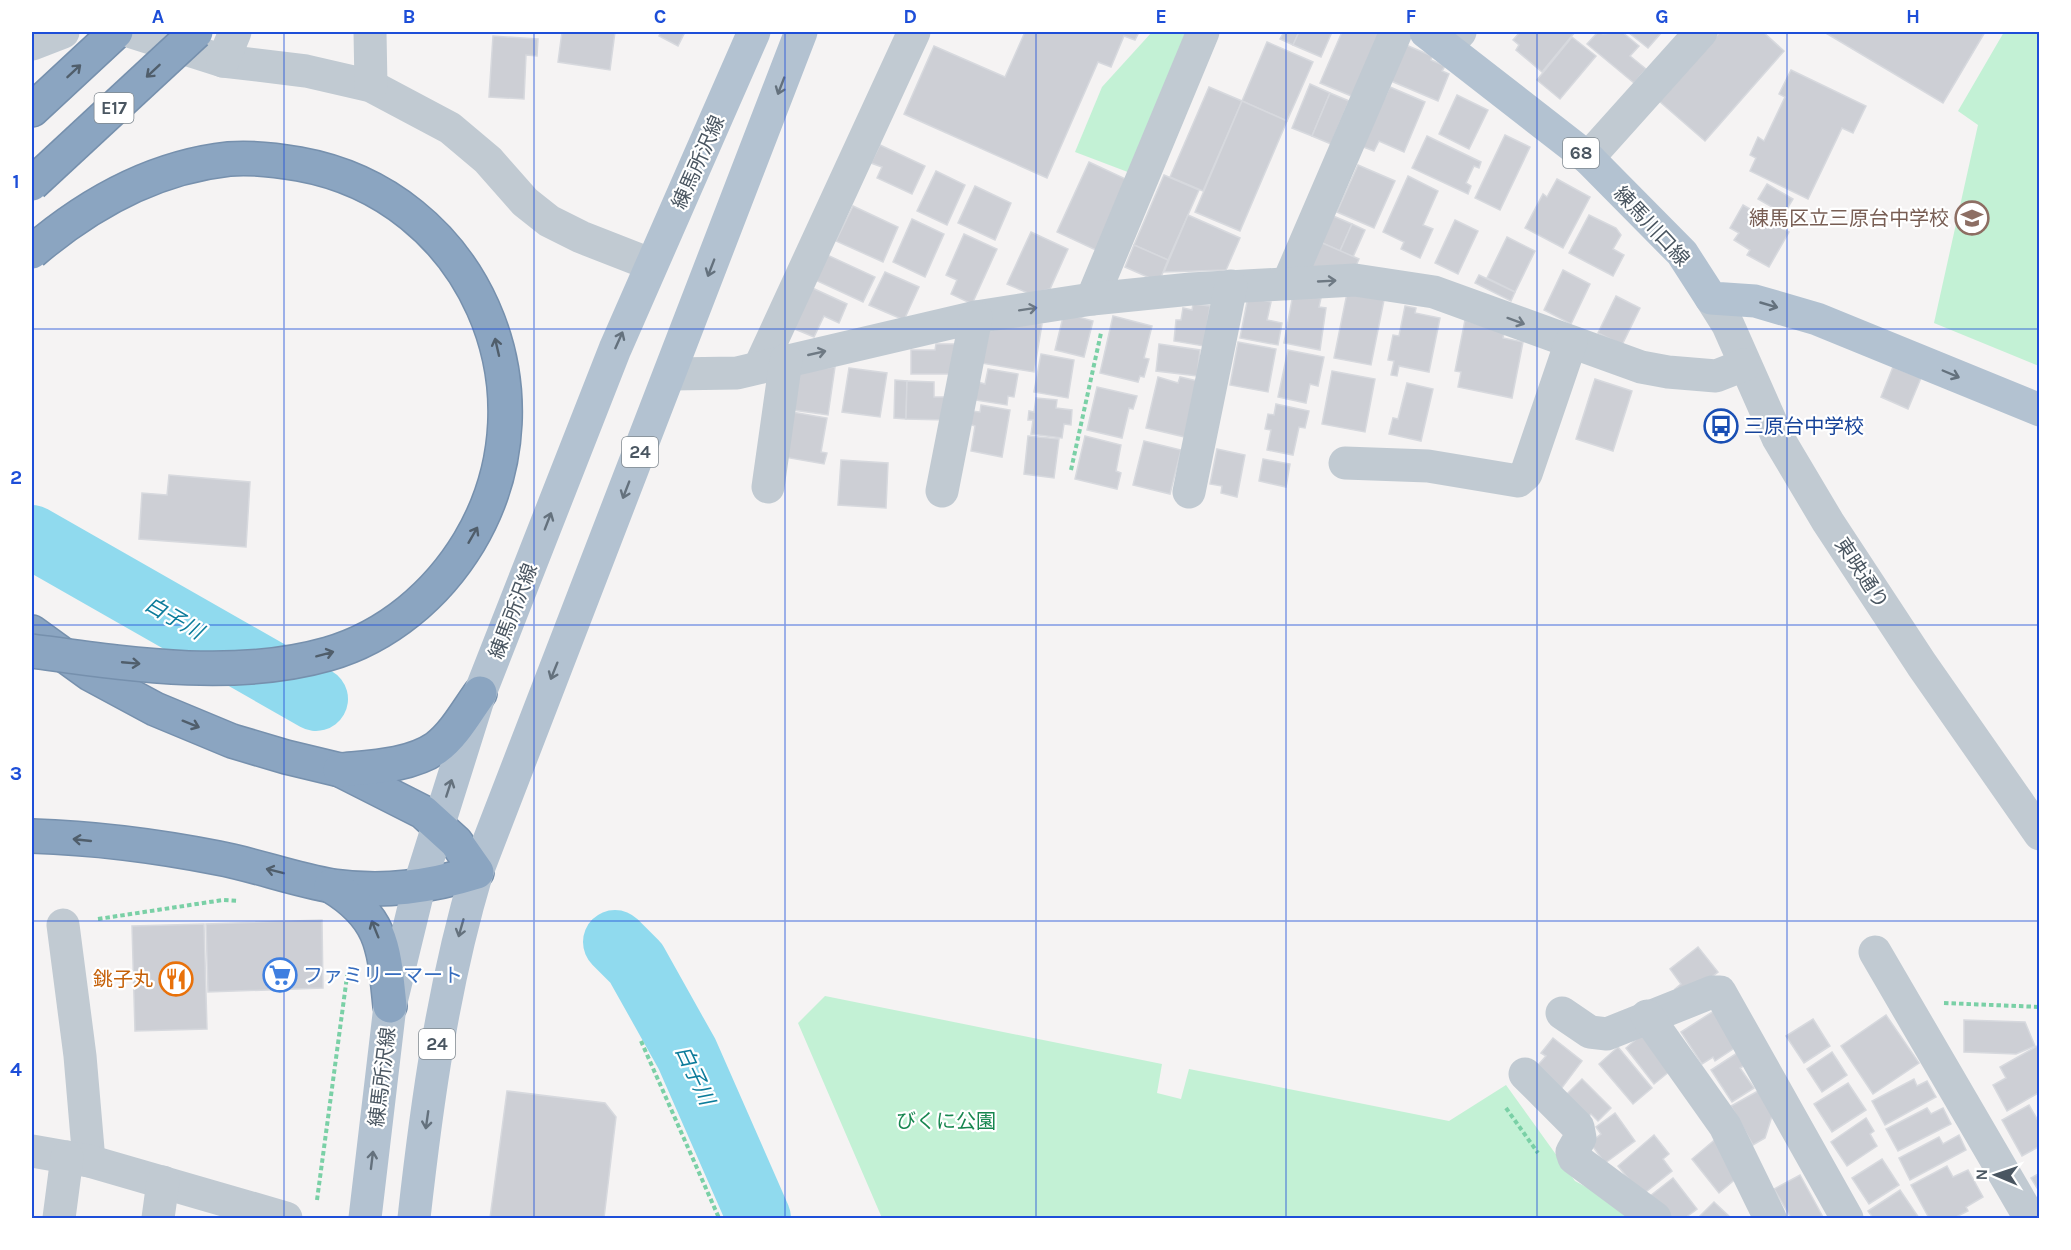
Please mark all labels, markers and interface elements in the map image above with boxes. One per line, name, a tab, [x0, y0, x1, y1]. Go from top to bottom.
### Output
text: A	[152, 5, 165, 28]
text: B	[403, 5, 415, 28]
text: C	[654, 5, 666, 28]
text: D	[903, 5, 917, 28]
text: E	[1155, 5, 1167, 28]
text: F	[1406, 5, 1417, 28]
text: G	[1655, 5, 1669, 28]
text: H	[1906, 5, 1920, 28]
one-way arrow	[66, 63, 81, 78]
one-way arrow	[146, 64, 161, 78]
one-way arrow	[774, 76, 785, 95]
road number: E17	[94, 93, 134, 123]
street label: 練馬所沢線	[668, 112, 729, 213]
road number: 68	[1563, 138, 1599, 168]
text: 1	[12, 170, 20, 193]
street label: 練馬川口線	[1609, 182, 1694, 271]
school or university icon: 練馬区立三原台中学校	[1954, 200, 1990, 236]
place label: 練馬区立三原台中学校	[1749, 207, 1949, 230]
one-way arrow	[705, 259, 716, 277]
one-way arrow	[1316, 275, 1336, 287]
one-way arrow	[1759, 300, 1778, 311]
one-way arrow	[1018, 303, 1038, 314]
one-way arrow	[1506, 316, 1525, 327]
one-way arrow	[613, 331, 625, 349]
one-way arrow	[490, 338, 502, 357]
one-way arrow	[807, 346, 826, 358]
one-way arrow	[1941, 369, 1960, 380]
bus stop icon: 三原台中学校	[1703, 408, 1739, 444]
place label: 三原台中学校	[1744, 415, 1864, 438]
road number: 24	[622, 437, 658, 467]
text: 2	[10, 466, 22, 489]
one-way arrow	[620, 480, 631, 498]
one-way arrow	[543, 513, 554, 531]
one-way arrow	[467, 527, 479, 544]
street label: 東映通り	[1830, 533, 1893, 613]
street label: 練馬所沢線	[485, 560, 542, 662]
water label: 白子川	[141, 592, 209, 645]
one-way arrow	[315, 648, 334, 659]
one-way arrow	[121, 658, 141, 669]
one-way arrow	[548, 661, 559, 680]
one-way arrow	[181, 719, 199, 730]
text: 3	[10, 762, 22, 785]
one-way arrow	[445, 779, 456, 798]
one-way arrow	[73, 834, 93, 845]
one-way arrow	[265, 864, 284, 876]
one-way arrow	[455, 918, 466, 937]
one-way arrow	[369, 920, 380, 939]
supermarket icon: ファミリーマート	[262, 957, 298, 993]
restaurant icon: 銚子丸	[158, 961, 194, 997]
place label: ファミリーマート	[303, 964, 463, 987]
place label: 銚子丸	[93, 968, 153, 991]
street label: 練馬所沢線	[365, 1026, 400, 1128]
road number: 24	[419, 1029, 455, 1059]
water label: 白子川	[671, 1041, 720, 1110]
text: 4	[10, 1058, 22, 1081]
one-way arrow	[421, 1110, 432, 1129]
park label: びくに公園	[896, 1110, 996, 1133]
north arrow	[1966, 1145, 2026, 1205]
one-way arrow	[367, 1151, 378, 1171]
text: N	[1972, 1168, 1991, 1181]

